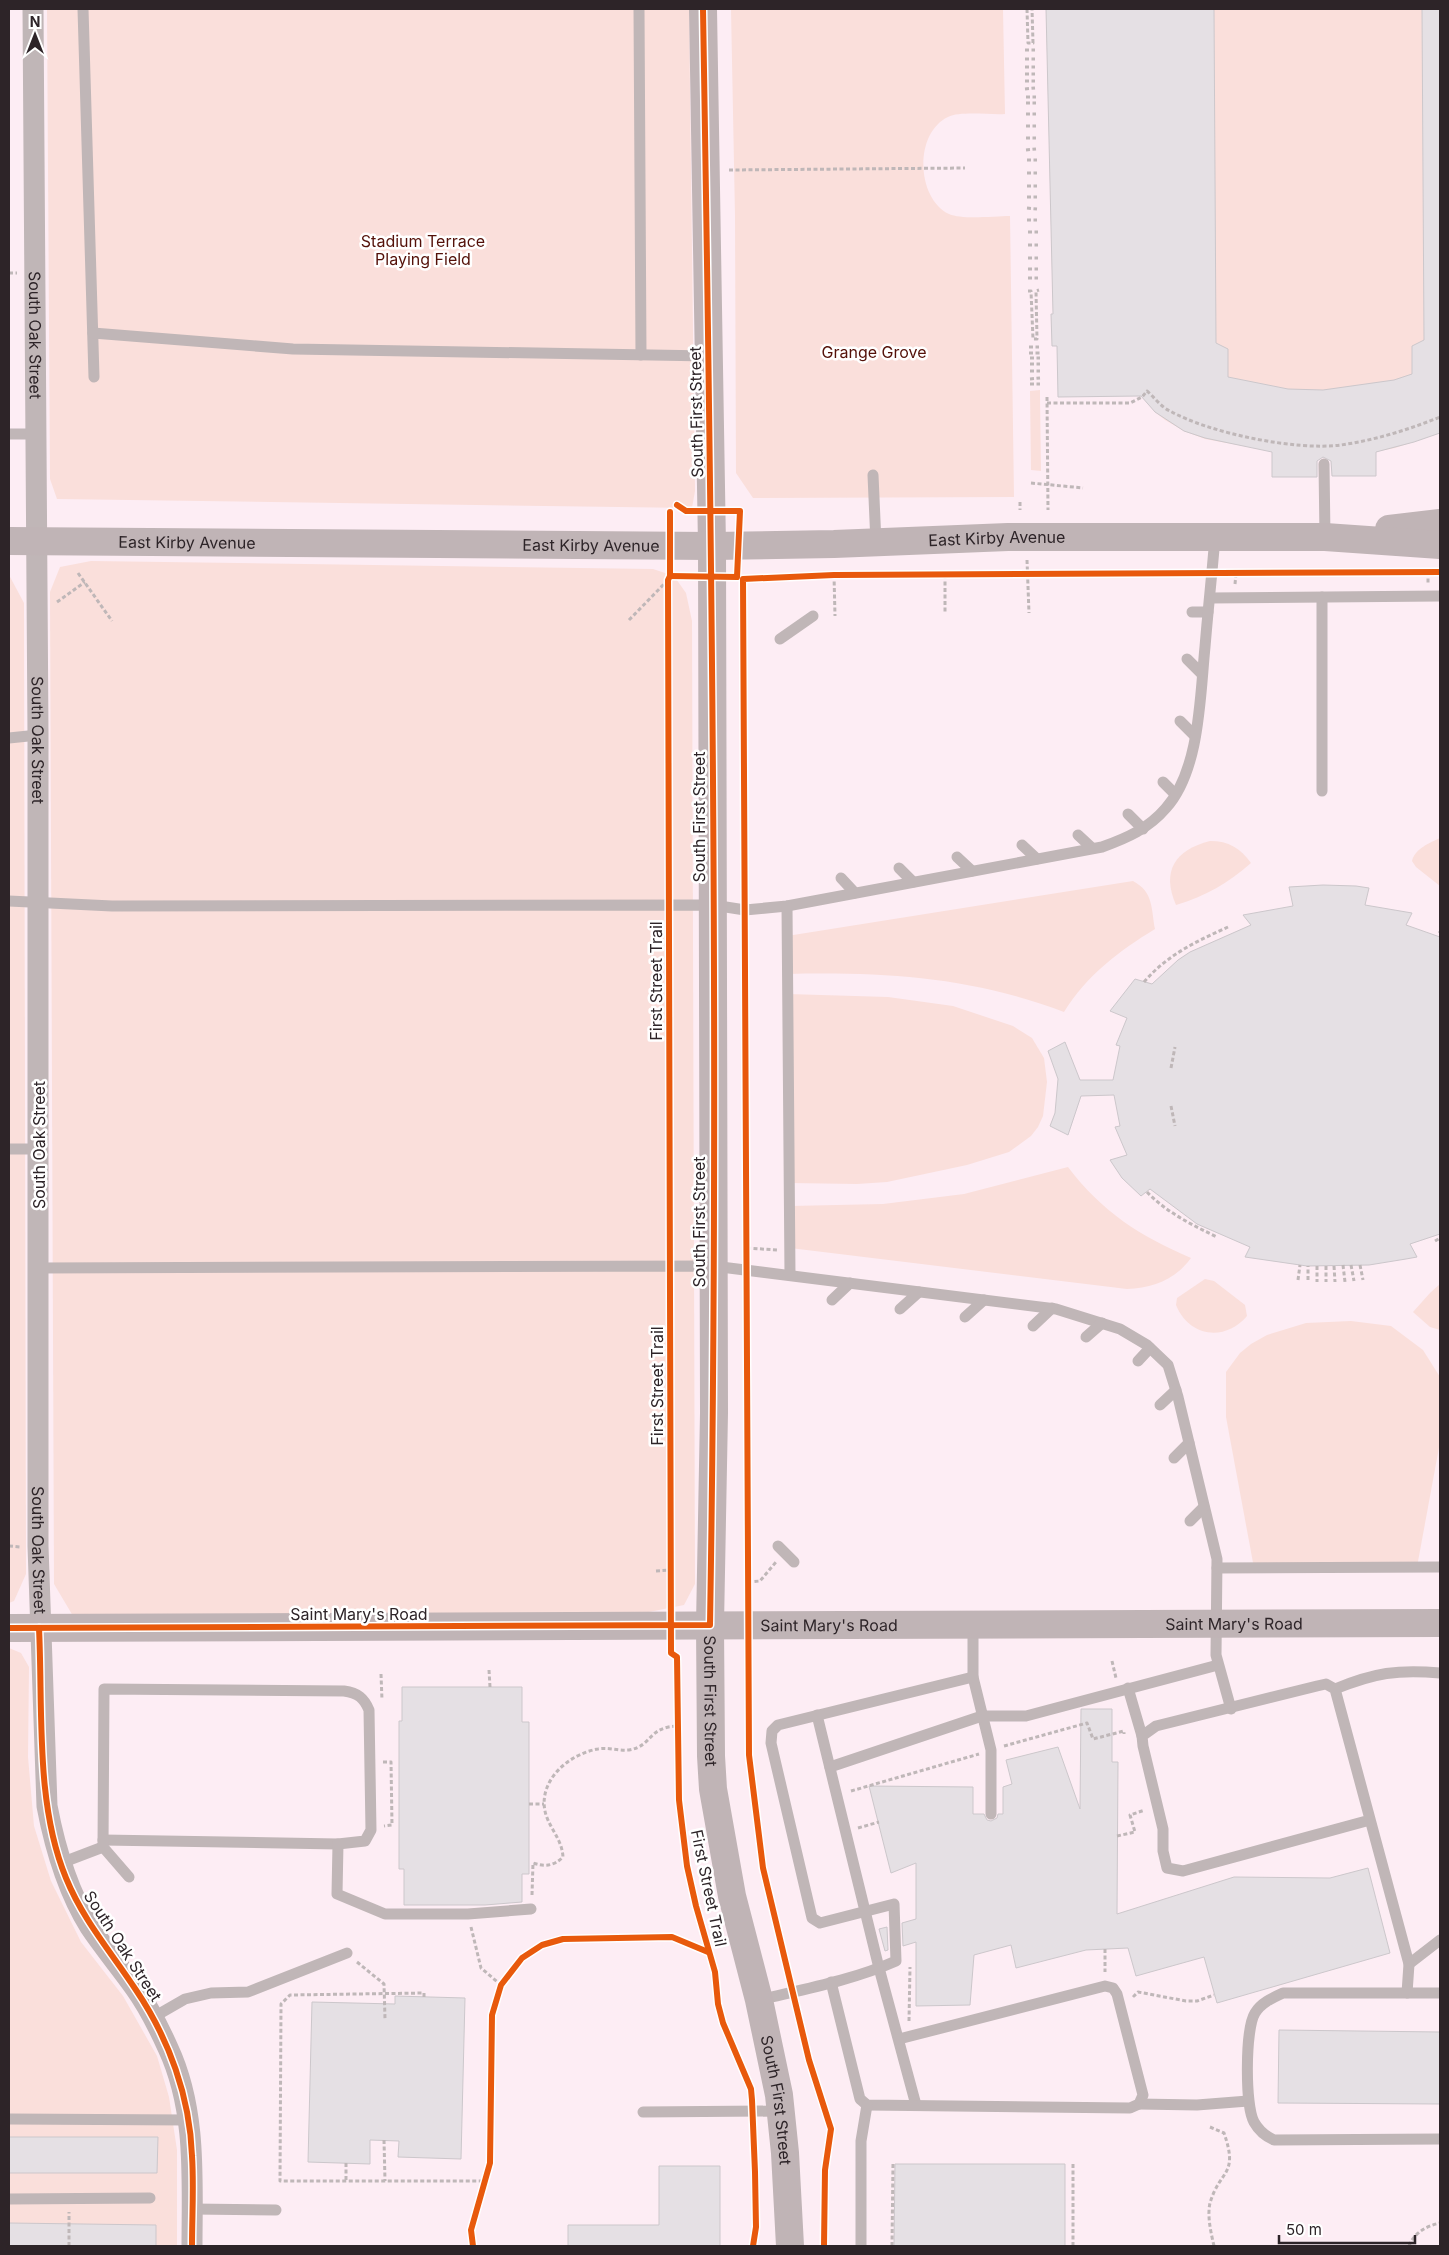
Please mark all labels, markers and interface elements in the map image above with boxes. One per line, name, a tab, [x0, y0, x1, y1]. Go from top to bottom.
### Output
north arrow	[10, 10, 60, 60]
text: N	[30, 13, 40, 30]
park label: Stadium Terrace Playing Field	[361, 231, 485, 269]
street label: South Oak Street	[25, 271, 46, 399]
park label: Grange Grove	[821, 342, 927, 362]
street label: South First Street	[685, 346, 707, 478]
street label: East Kirby Avenue	[928, 527, 1065, 550]
street label: East Kirby Avenue	[118, 532, 256, 553]
street label: East Kirby Avenue	[522, 535, 660, 556]
street label: South Oak Street	[28, 676, 48, 804]
street label: South First Street	[689, 751, 709, 883]
street label: First Street Trail	[646, 921, 666, 1041]
street label: South Oak Street	[29, 1081, 49, 1209]
street label: South First Street	[689, 1156, 709, 1288]
street label: First Street Trail	[647, 1326, 667, 1446]
street label: South Oak Street	[28, 1486, 50, 1614]
street label: Saint Mary's Road	[290, 1604, 428, 1624]
street label: Saint Mary's Road	[1165, 1613, 1303, 1634]
street label: Saint Mary's Road	[760, 1615, 898, 1635]
street label: South First Street	[700, 1635, 722, 1767]
street label: First Street Trail	[687, 1828, 731, 1948]
street label: South Oak Street	[80, 1887, 166, 2005]
street label: South First Street	[757, 2033, 796, 2165]
scale bar	[1279, 2212, 1415, 2244]
text: 50 m	[1286, 2220, 1322, 2239]

